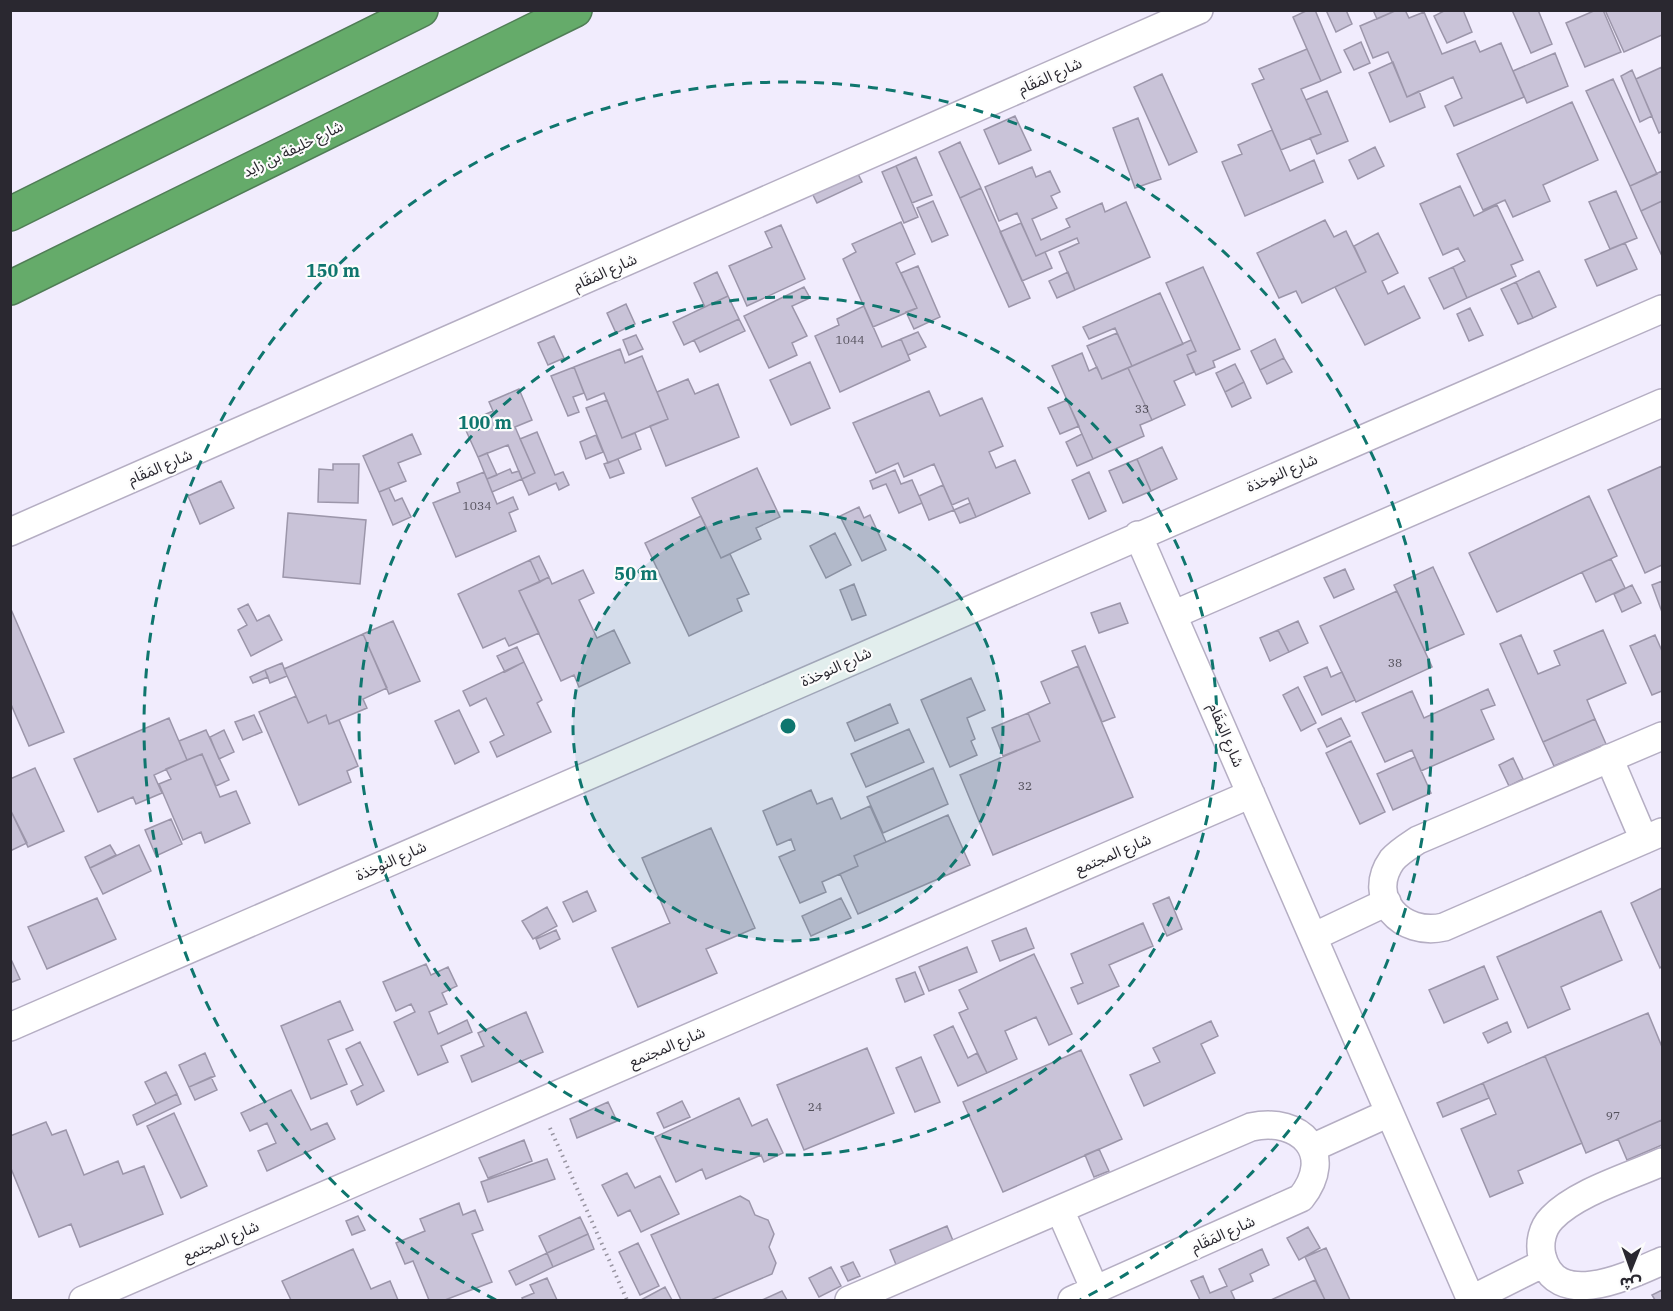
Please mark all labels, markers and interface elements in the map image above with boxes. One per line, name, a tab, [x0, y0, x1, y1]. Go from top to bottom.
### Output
street label: شارع المَقَام	[1015, 53, 1086, 101]
street label: شارع خليفة بن زايد	[239, 116, 348, 184]
street label: شارع المَقَام	[570, 249, 641, 297]
text: 150 m	[306, 259, 361, 282]
house number: 1044	[836, 332, 864, 347]
house number: 33	[1135, 401, 1149, 416]
text: 100 m	[458, 411, 513, 434]
street label: شارع المَقَام	[125, 444, 196, 491]
street label: شارع النوخذة	[1243, 449, 1322, 499]
house number: 1034	[463, 498, 491, 513]
text: 50 m	[614, 562, 658, 585]
street label: شارع النوخذة	[798, 642, 875, 693]
house number: 38	[1388, 655, 1402, 670]
street label: شارع المَقَام	[1202, 700, 1249, 771]
centre of rings	[778, 716, 798, 736]
house number: 32	[1018, 778, 1032, 793]
street label: شارع المجتمع	[1072, 829, 1155, 881]
street label: شارع النوخذة	[353, 836, 430, 887]
street label: شارع المجتمع	[626, 1022, 709, 1074]
house number: 24	[808, 1099, 822, 1114]
house number: 97	[1606, 1108, 1620, 1123]
street label: شارع المَقَام	[1188, 1211, 1259, 1259]
street label: شارع المجتمع	[180, 1216, 263, 1268]
north arrow	[1601, 1239, 1661, 1299]
text: ش	[1620, 1274, 1642, 1294]

